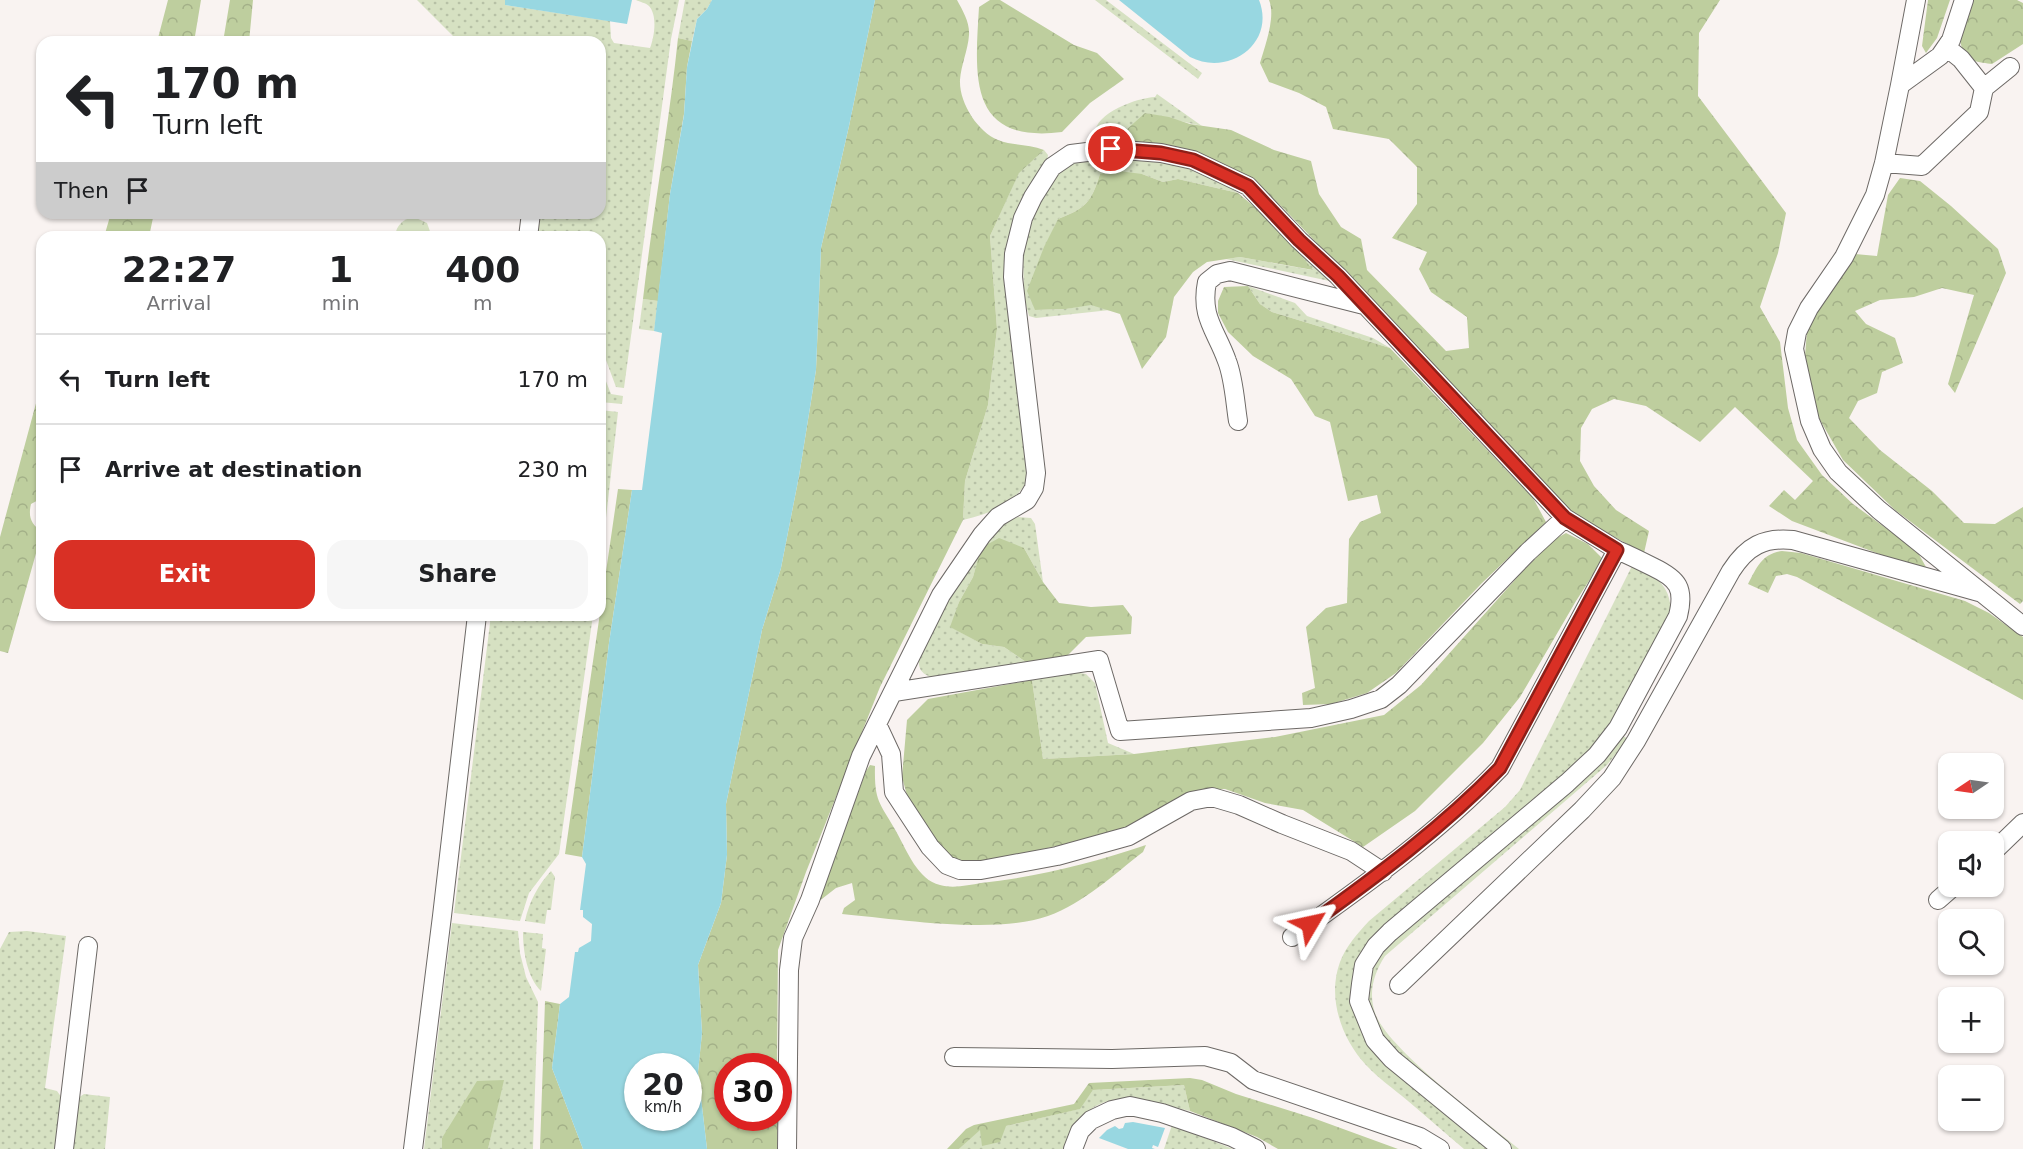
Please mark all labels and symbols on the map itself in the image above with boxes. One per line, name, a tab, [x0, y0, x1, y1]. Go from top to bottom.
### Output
pin	[1085, 123, 1136, 174]
north arrow	[1938, 753, 2004, 819]
position arrow	[1278, 892, 1342, 956]
speed limit sign: 30	[714, 1053, 792, 1131]

